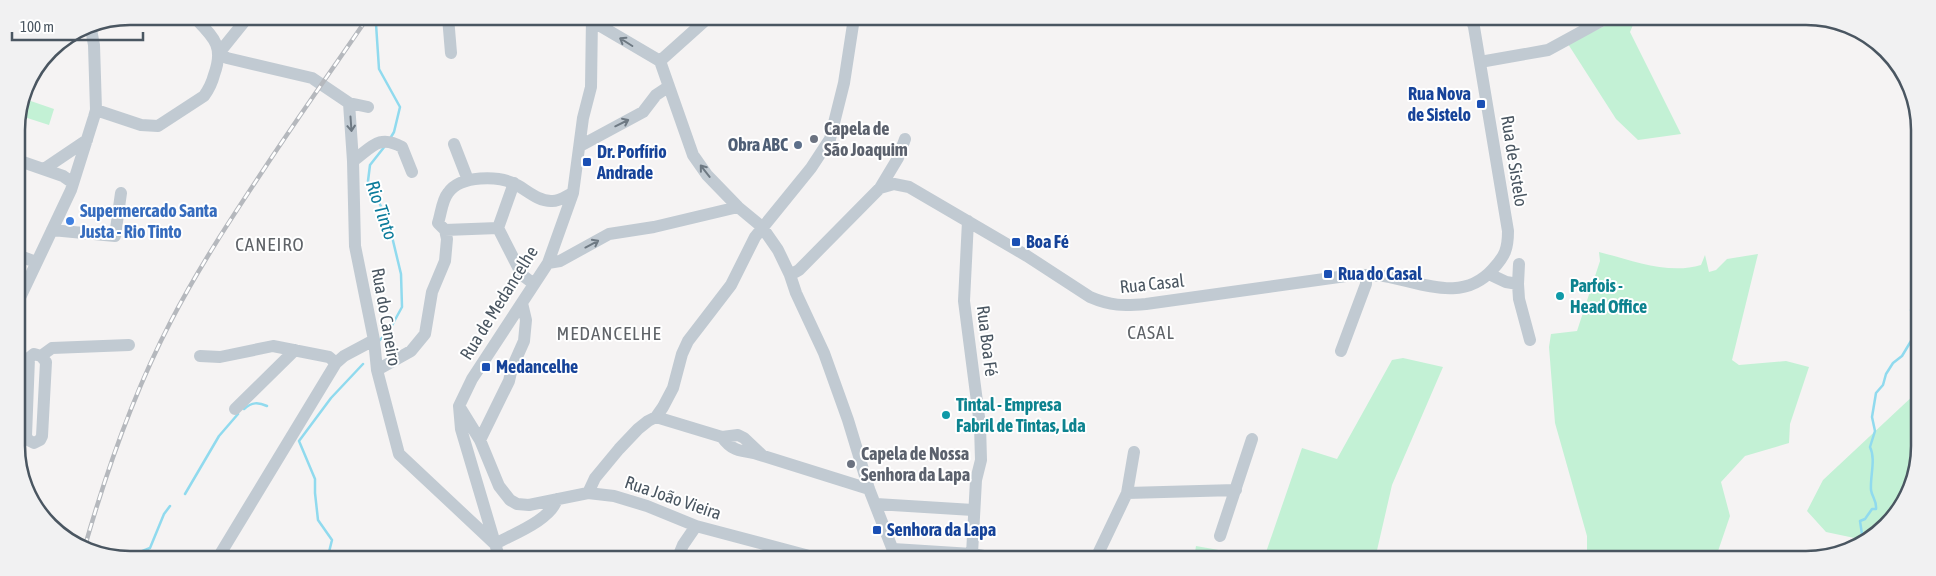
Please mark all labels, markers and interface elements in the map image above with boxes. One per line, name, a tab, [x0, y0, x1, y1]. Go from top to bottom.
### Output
scale bar	[12, 10, 144, 42]
text: 100 m	[20, 18, 54, 35]
one-way arrow	[619, 36, 633, 46]
place label: Rua Nova de Sistelo	[1408, 83, 1471, 125]
marker: Rua Nova de Sistelo	[1475, 98, 1487, 110]
street label: Rua de Sistelo	[1497, 114, 1532, 208]
one-way arrow	[346, 116, 355, 132]
one-way arrow	[614, 118, 629, 127]
place label: Capela de São Joaquim	[824, 118, 908, 160]
marker: Capela de São Joaquim	[808, 133, 820, 145]
place label: Obra ABC	[728, 134, 788, 155]
marker: Obra ABC	[792, 139, 804, 151]
place label: Dr. Porfírio Andrade	[596, 141, 667, 183]
marker: Dr. Porfírio Andrade	[581, 156, 593, 168]
one-way arrow	[699, 165, 710, 178]
water label: Rio Tinto	[362, 177, 402, 243]
place label: Supermercado Santa Justa - Rio Tinto	[79, 200, 217, 242]
marker: Supermercado Santa Justa - Rio Tinto	[64, 215, 76, 227]
place label: Boa Fé	[1026, 231, 1069, 252]
district label: CANEIRO	[235, 233, 305, 255]
marker: Boa Fé	[1010, 236, 1022, 248]
one-way arrow	[584, 239, 599, 248]
street label: Rua de Medancelhe	[455, 242, 542, 363]
place label: Rua do Casal	[1338, 263, 1422, 284]
street label: Rua do Caneiro	[368, 266, 405, 368]
marker: Rua do Casal	[1322, 268, 1334, 280]
street label: Rua Casal	[1119, 270, 1185, 297]
place label: Parfois - Head Office	[1570, 275, 1647, 317]
marker: Parfois - Head Office	[1554, 290, 1566, 302]
street label: Rua Boa Fé	[973, 304, 1002, 378]
district label: CASAL	[1127, 321, 1175, 343]
district label: MEDANCELHE	[556, 322, 662, 344]
place label: Medancelhe	[496, 356, 578, 377]
marker: Medancelhe	[480, 361, 492, 373]
place label: Tintal - Empresa Fabril de Tintas, Lda	[956, 394, 1086, 436]
marker: Tintal - Empresa Fabril de Tintas, Lda	[940, 409, 952, 421]
place label: Capela de Nossa Senhora da Lapa	[861, 443, 970, 485]
marker: Capela de Nossa Senhora da Lapa	[845, 458, 857, 470]
street label: Rua João Vieira	[622, 471, 724, 524]
place label: Senhora da Lapa	[887, 519, 996, 540]
marker: Senhora da Lapa	[871, 524, 883, 536]

